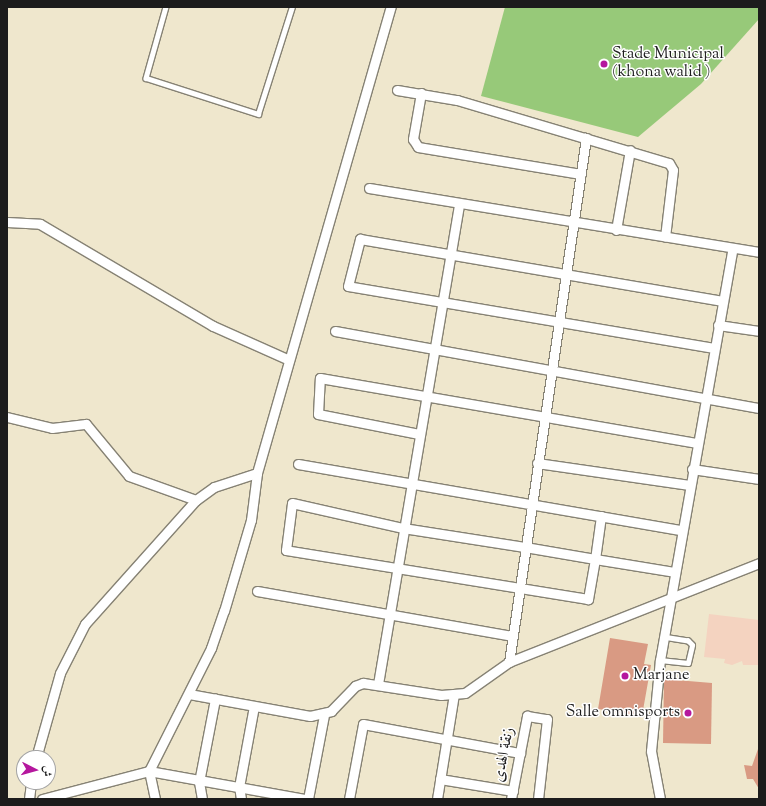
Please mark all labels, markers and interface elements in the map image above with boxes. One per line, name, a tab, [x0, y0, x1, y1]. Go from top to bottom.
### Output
place label: Stade Municipal (khona walid )	[612, 45, 724, 83]
marker: Stade Municipal (khona walid )	[599, 59, 609, 69]
place label: Marjane	[633, 666, 689, 686]
marker: Marjane	[620, 671, 630, 681]
place label: Salle omnisports	[566, 703, 680, 723]
marker: Salle omnisports	[683, 708, 693, 718]
street label: زنقة الهدى	[490, 726, 520, 784]
north arrow	[16, 750, 56, 790]
text: ش	[38, 765, 55, 777]

